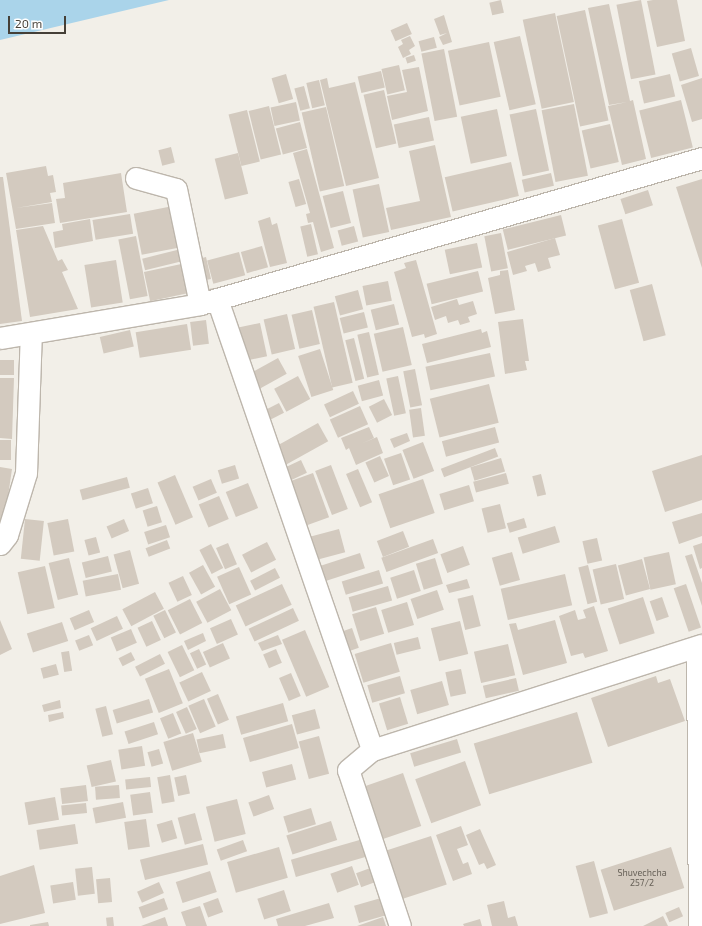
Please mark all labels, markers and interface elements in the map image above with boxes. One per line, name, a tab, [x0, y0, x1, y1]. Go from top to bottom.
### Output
scale bar	[10, 8, 68, 34]
text: 20 m	[15, 16, 42, 30]
house number: Shuvechcha 257/2	[617, 868, 667, 889]

